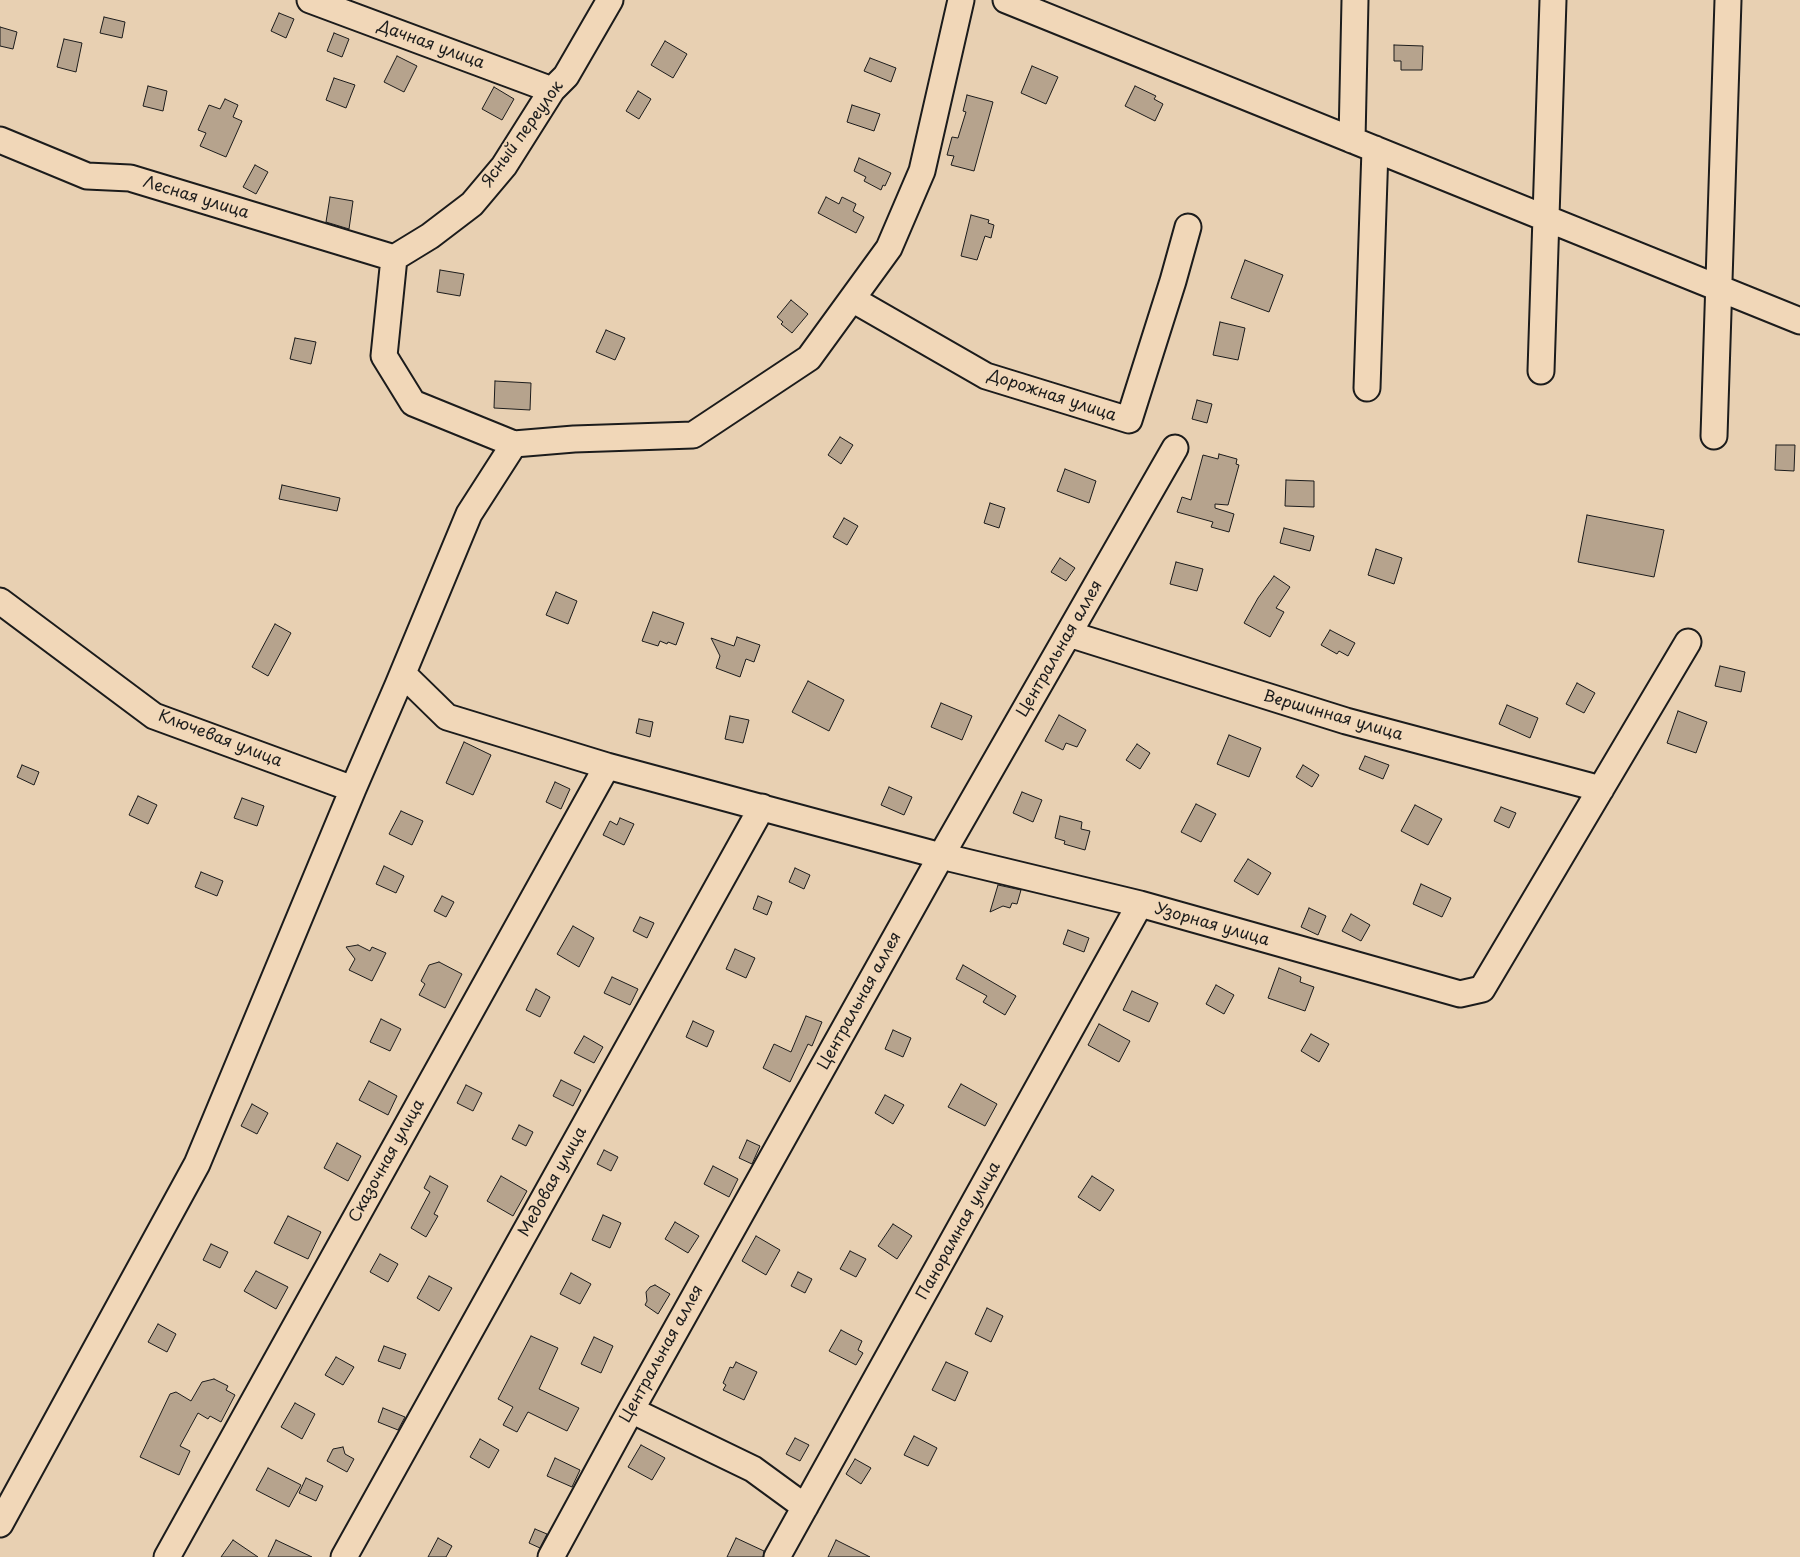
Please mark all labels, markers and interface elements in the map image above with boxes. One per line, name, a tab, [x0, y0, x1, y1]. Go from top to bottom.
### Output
street label: Дачная улица	[375, 17, 487, 73]
street label: Ясный переулок	[478, 77, 568, 191]
street label: Лесная улица	[141, 173, 251, 223]
street label: Дорожная улица	[985, 366, 1119, 426]
street label: Центральная аллея	[1013, 577, 1107, 721]
street label: Вершинная улица	[1261, 687, 1405, 745]
street label: Ключевая улица	[155, 707, 285, 771]
street label: Узорная улица	[1153, 899, 1271, 951]
street label: Центральная аллея	[814, 929, 906, 1073]
street label: Сказочная улица	[345, 1096, 429, 1226]
street label: Медовая улица	[515, 1124, 591, 1240]
street label: Панорамная улица	[913, 1159, 1005, 1303]
street label: Центральная аллея	[616, 1282, 708, 1426]

